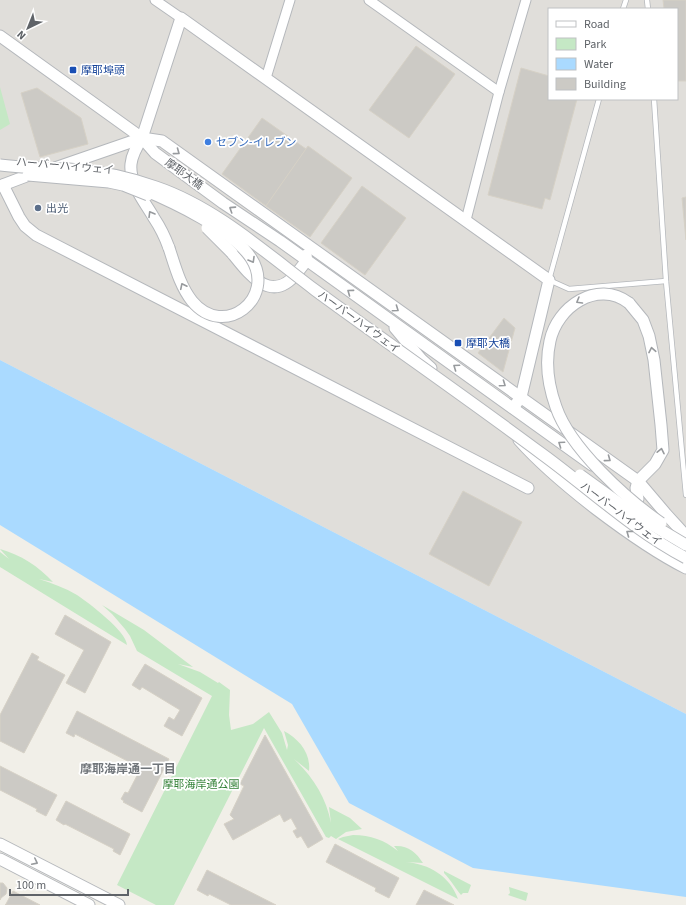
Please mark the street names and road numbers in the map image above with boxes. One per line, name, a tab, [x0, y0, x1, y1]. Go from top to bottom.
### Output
street label: ハーバーハイウェイ	[15, 154, 115, 178]
street label: 摩耶大橋	[162, 155, 206, 193]
street label: ハーバーハイウェイ	[315, 287, 403, 357]
street label: ハーバーハイウェイ	[577, 478, 665, 550]

